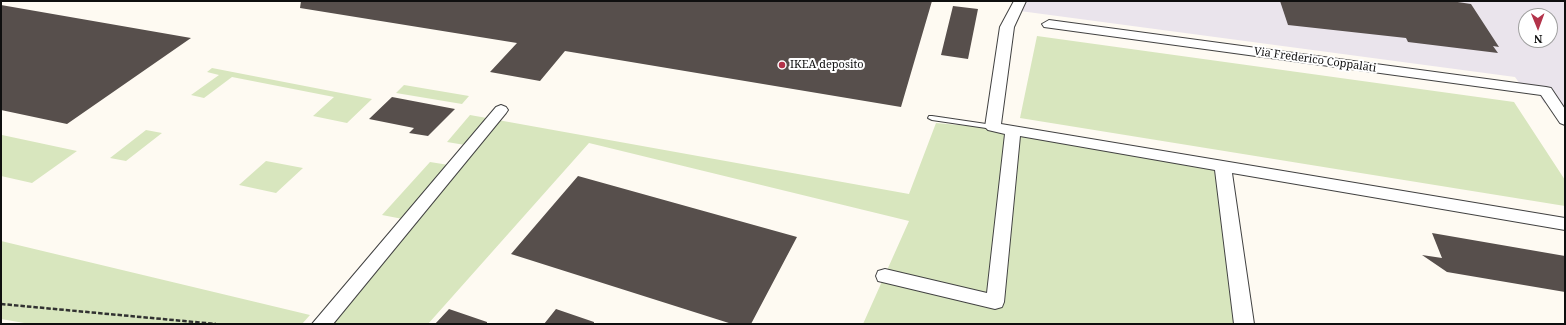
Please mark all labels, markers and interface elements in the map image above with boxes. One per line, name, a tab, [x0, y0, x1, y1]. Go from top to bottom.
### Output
north arrow	[1518, 8, 1558, 48]
text: N	[1534, 32, 1543, 47]
street label: Via Frederico Coppalati	[1253, 45, 1377, 75]
place label: IKEA deposito	[790, 58, 864, 72]
marker: IKEA deposito	[777, 60, 787, 70]

